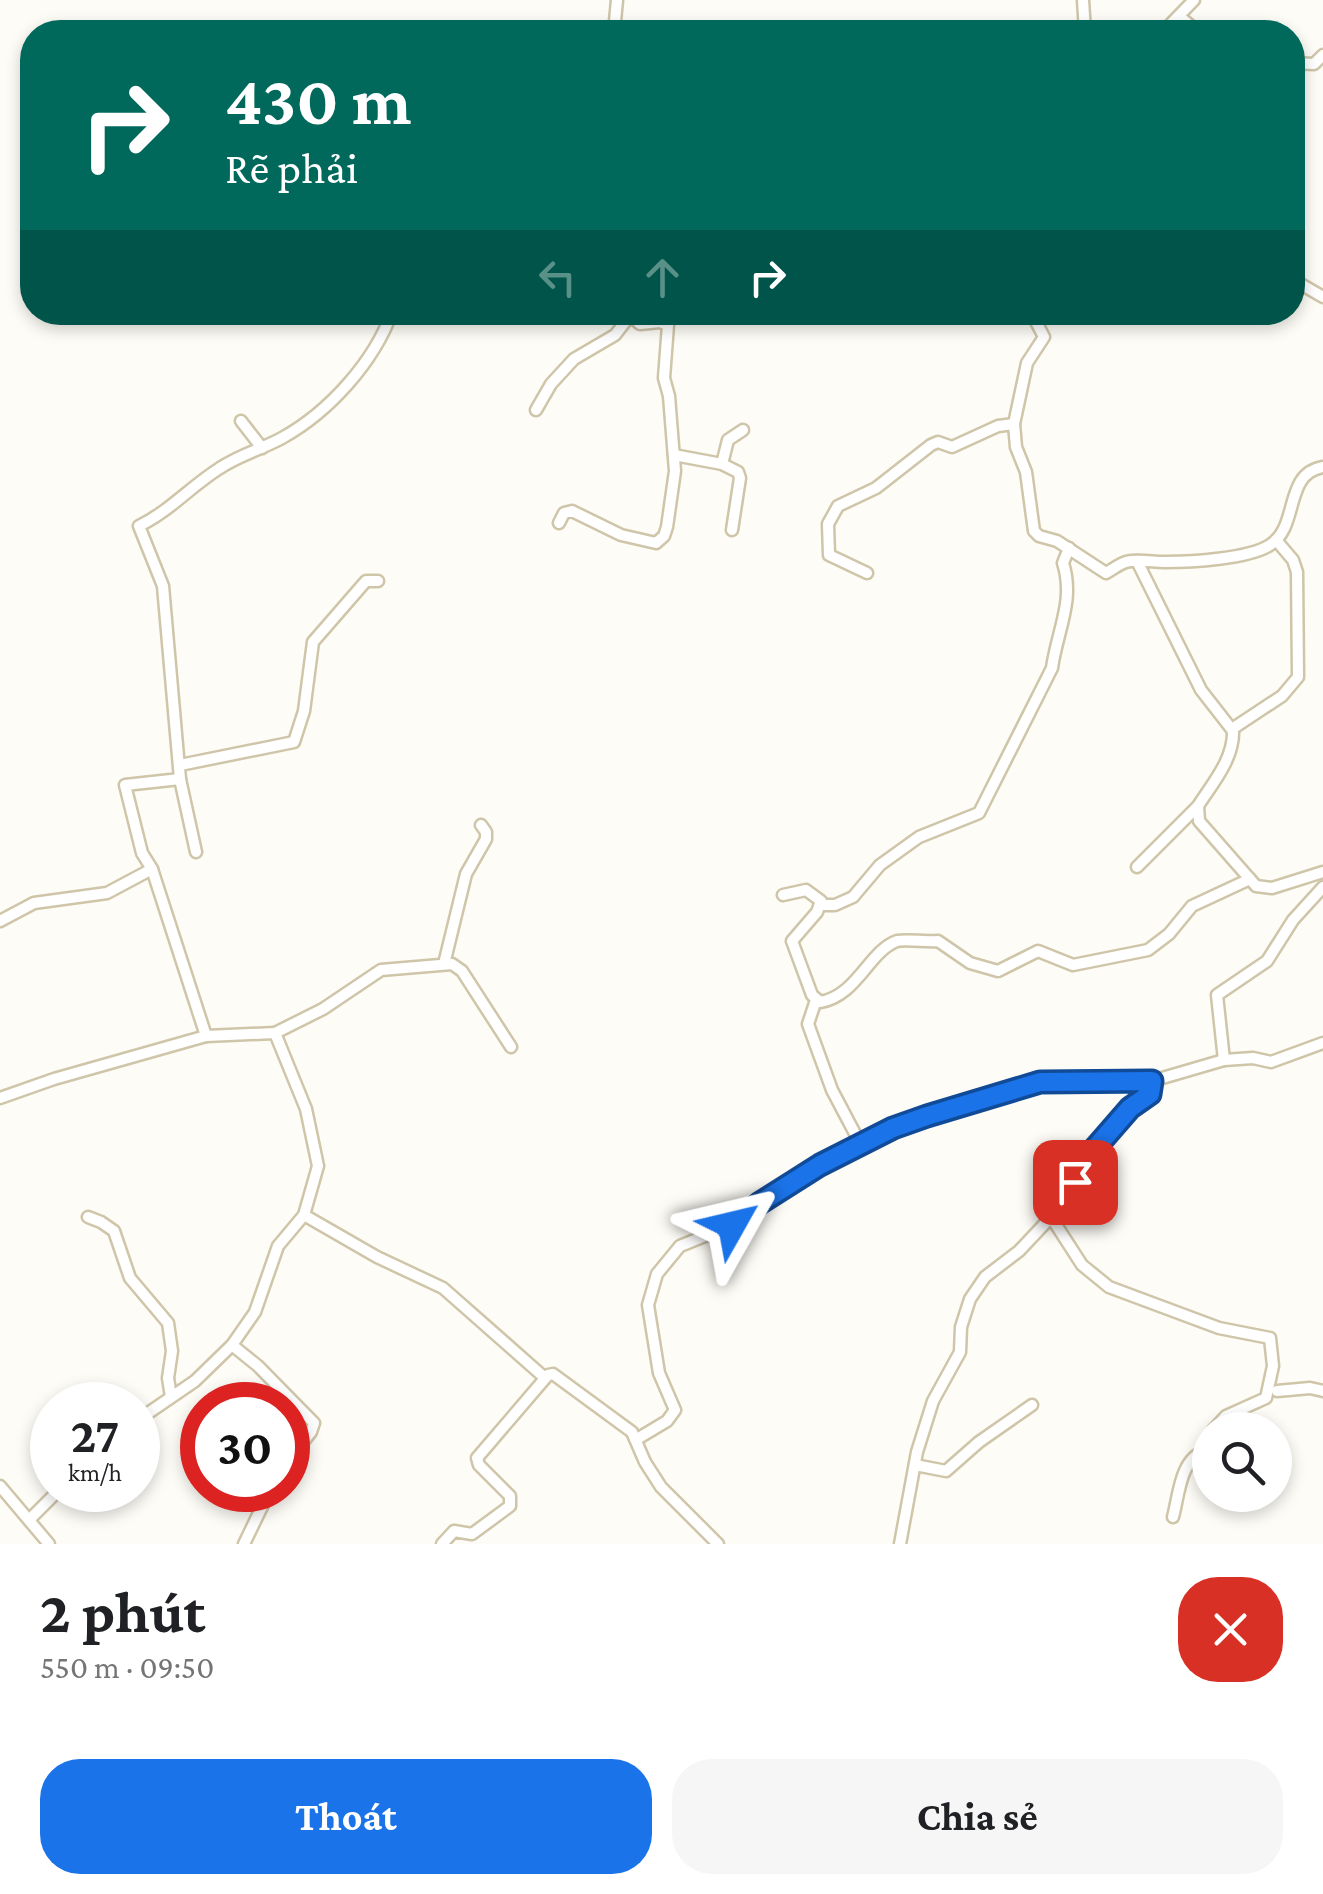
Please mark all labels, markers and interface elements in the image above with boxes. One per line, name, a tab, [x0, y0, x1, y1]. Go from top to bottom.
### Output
icon: right	[60, 60, 190, 190]
text: 430 m	[225, 61, 411, 139]
text: Rẽ phải	[225, 143, 358, 193]
icon: left	[530, 250, 585, 305]
icon: ahead	[635, 250, 690, 305]
icon: right	[740, 250, 795, 305]
pin	[1033, 1140, 1118, 1225]
icon: arrive	[1048, 1155, 1103, 1210]
position arrow	[680, 1173, 784, 1277]
speed limit sign: 30	[180, 1382, 310, 1512]
text: 27	[71, 1407, 119, 1463]
map controls	[1192, 1412, 1292, 1512]
button: search	[1192, 1412, 1292, 1512]
text: km/h	[68, 1459, 122, 1486]
button: close	[1178, 1577, 1283, 1682]
text: 2 phút	[40, 1578, 205, 1645]
text: 550 m · 09:50	[40, 1649, 214, 1685]
button: Thoát	[40, 1759, 652, 1874]
button: Chia sẻ	[672, 1759, 1283, 1874]

